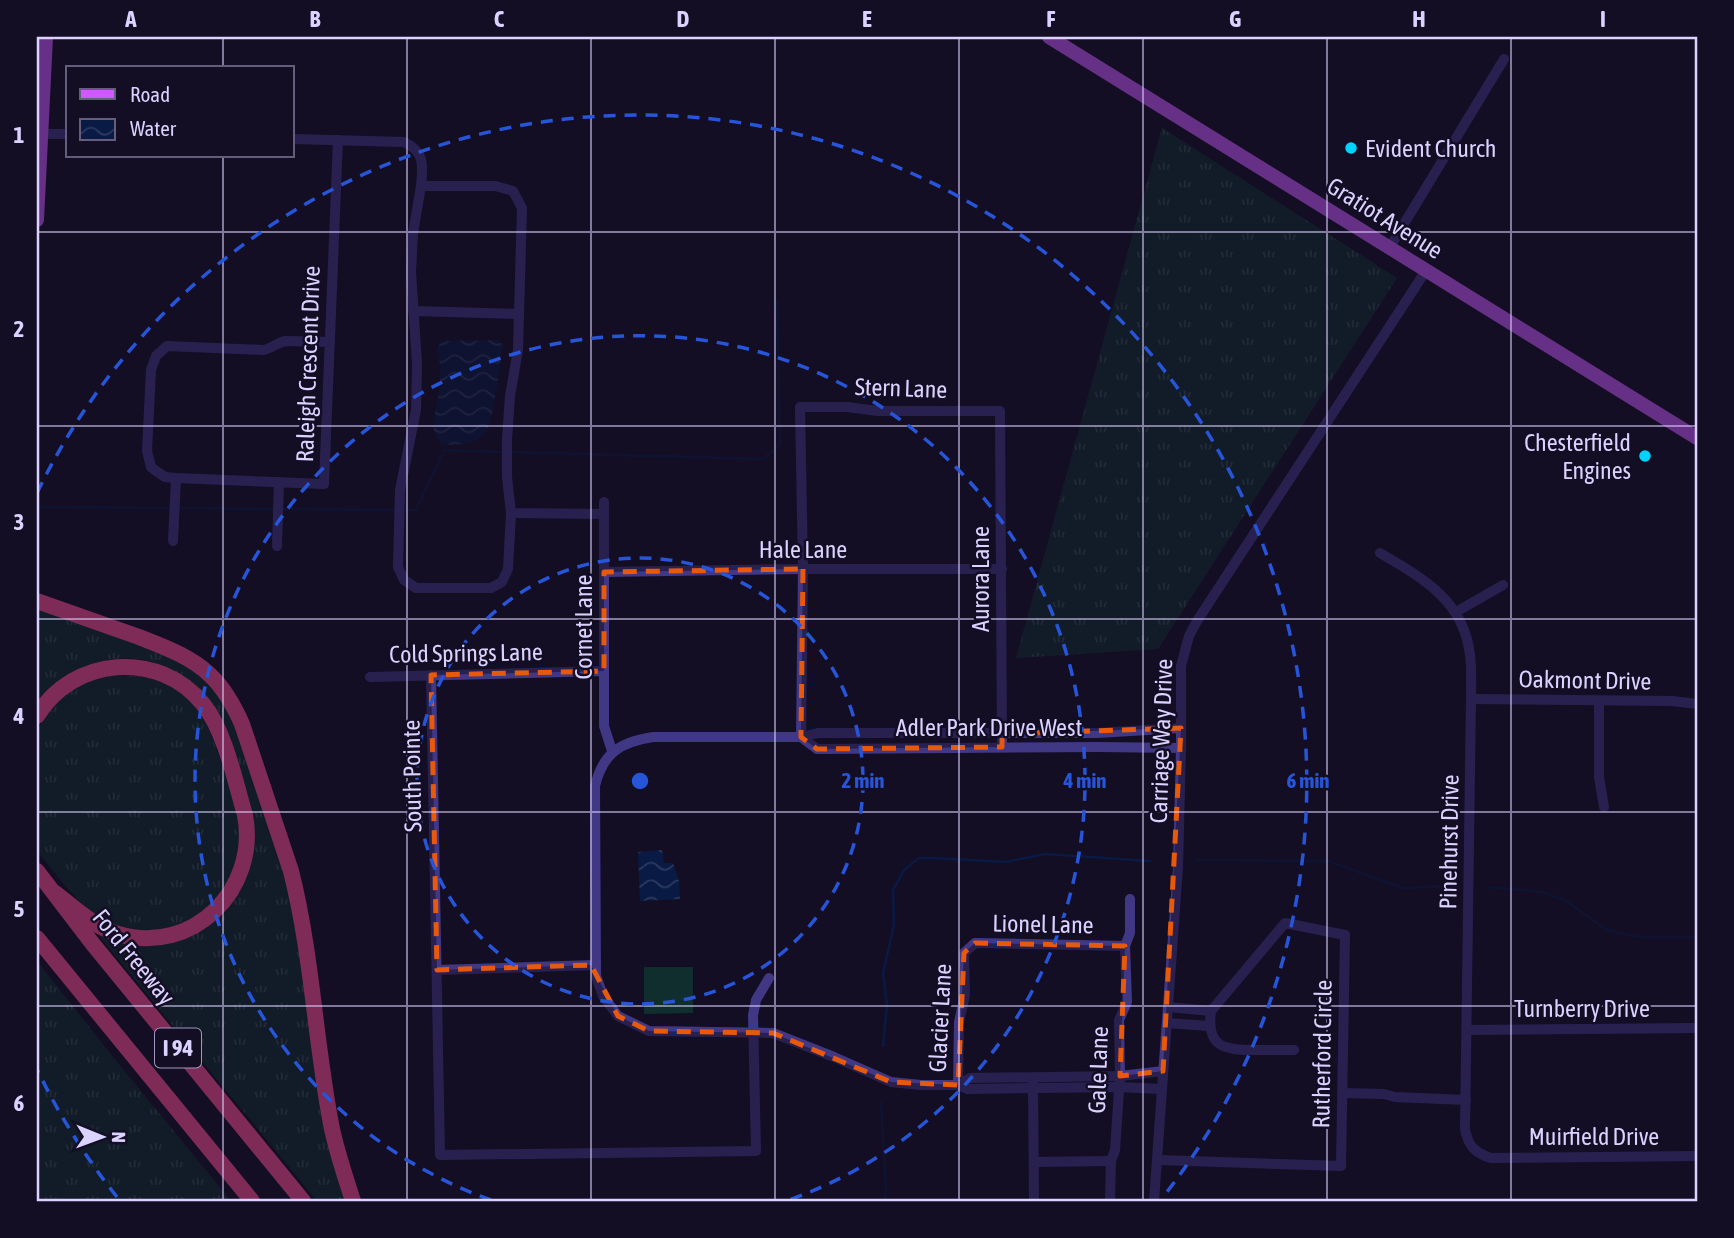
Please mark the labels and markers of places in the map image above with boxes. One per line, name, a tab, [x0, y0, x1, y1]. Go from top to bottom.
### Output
place label: Evident Church	[1365, 135, 1496, 162]
marker: Evident Church	[1343, 140, 1359, 156]
place label: Chesterfield Engines	[1524, 429, 1631, 484]
marker: Chesterfield Engines	[1637, 448, 1653, 464]
centre of rings	[628, 769, 652, 793]

